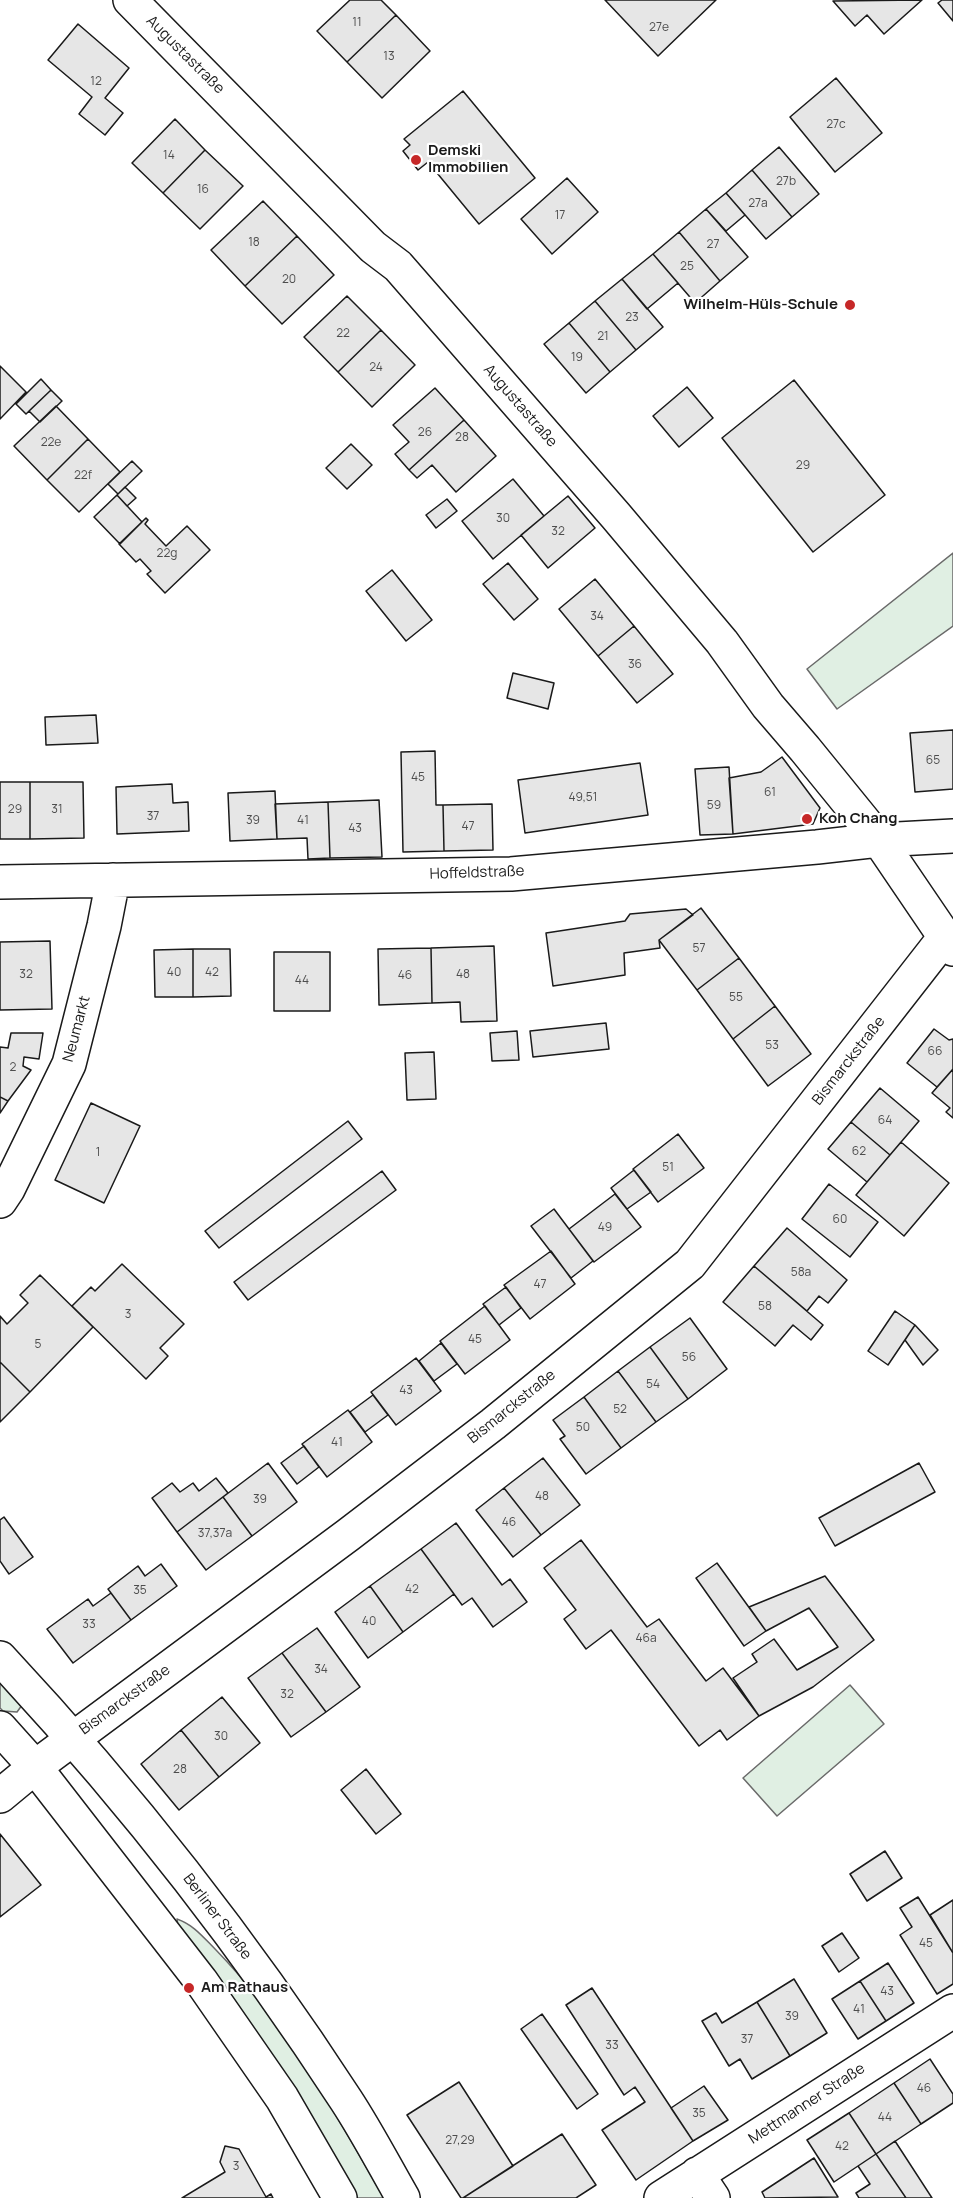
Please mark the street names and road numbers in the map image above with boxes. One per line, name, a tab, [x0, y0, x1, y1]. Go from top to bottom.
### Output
street label: Augustastraße	[142, 12, 228, 98]
street label: Augustastraße	[479, 361, 561, 451]
street label: Hoffeldstraße	[429, 862, 525, 884]
street label: Neumarkt	[60, 994, 94, 1064]
street label: Bismarckstraße	[809, 1013, 889, 1109]
street label: Bismarckstraße	[465, 1366, 559, 1448]
street label: Bismarckstraße	[76, 1661, 174, 1739]
street label: Berliner Straße	[179, 1871, 255, 1963]
street label: Mettmanner Straße	[746, 2060, 868, 2148]

